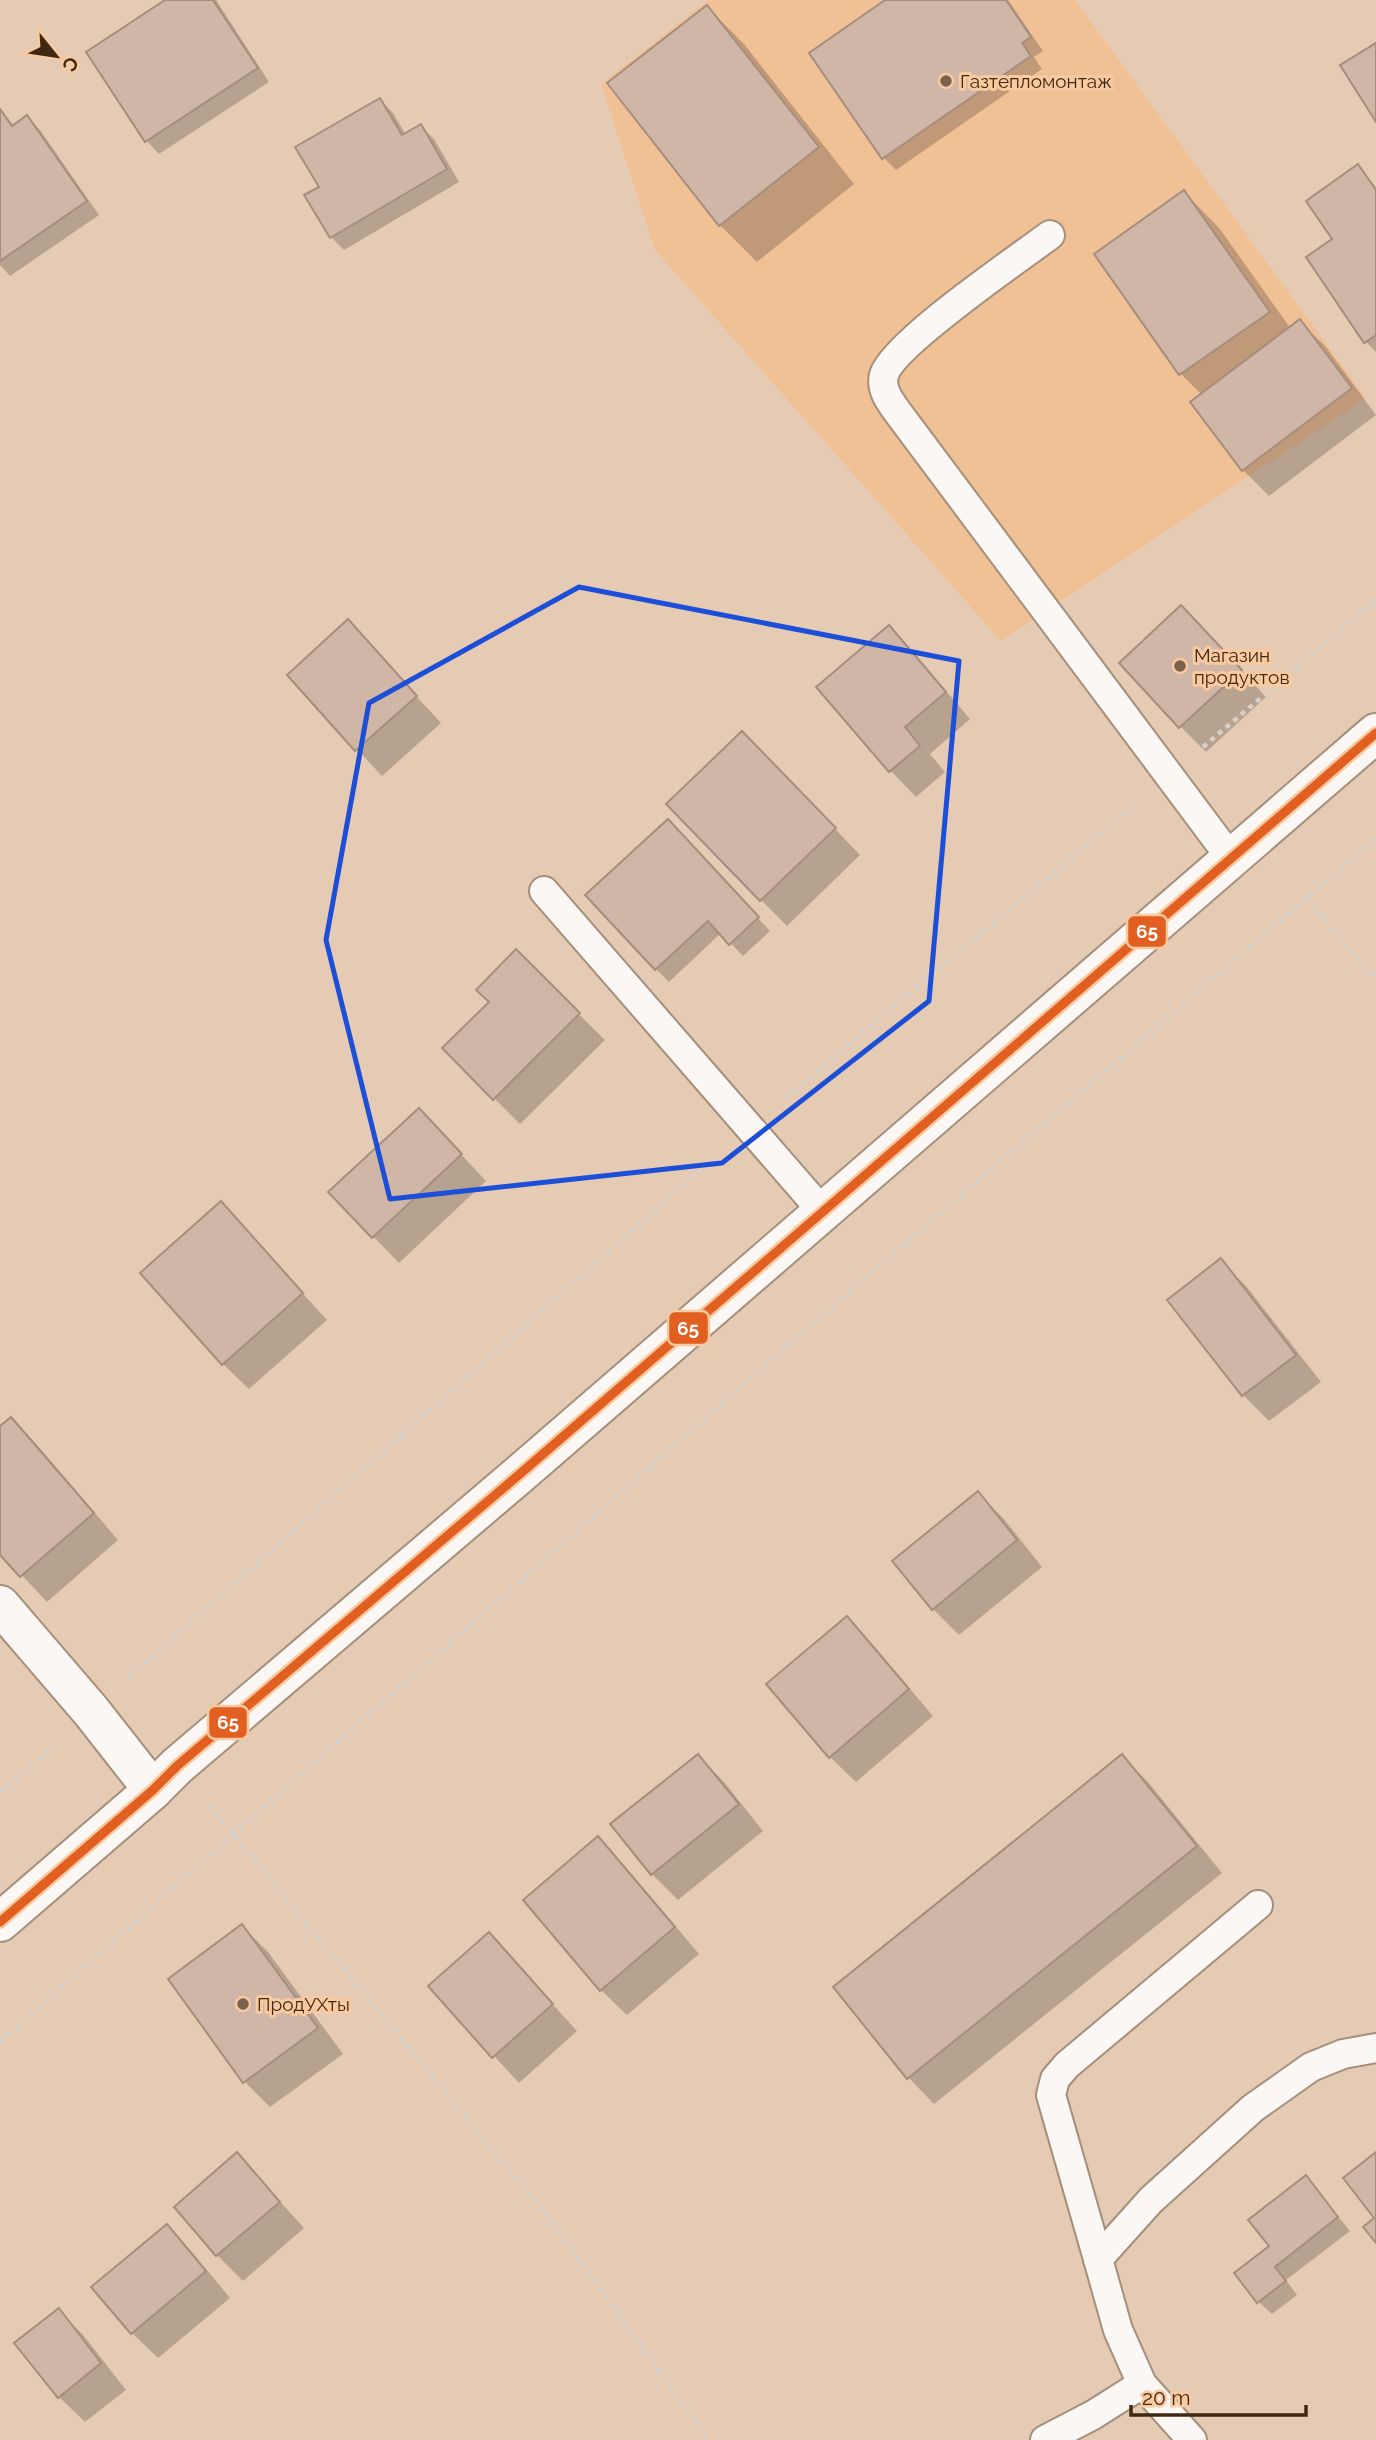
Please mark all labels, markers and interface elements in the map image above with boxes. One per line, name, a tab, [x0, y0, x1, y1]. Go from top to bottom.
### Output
north arrow	[21, 21, 91, 91]
text: С	[58, 53, 84, 76]
place label: Газтепломонтаж	[960, 70, 1112, 92]
marker: Газтепломонтаж	[938, 73, 954, 89]
place label: Магазин продуктов	[1194, 644, 1290, 688]
marker: Магазин продуктов	[1172, 658, 1188, 674]
line badge: 65	[1127, 915, 1167, 948]
text: 65	[1136, 920, 1158, 942]
line badge: 65	[668, 1311, 709, 1345]
text: 65	[677, 1317, 699, 1339]
line badge: 65	[208, 1706, 248, 1739]
text: 65	[217, 1711, 239, 1733]
place label: ПродУХты	[257, 1993, 350, 2015]
marker: ПродУХты	[235, 1996, 251, 2012]
scale bar	[1131, 2374, 1306, 2418]
text: 20 m	[1142, 2385, 1190, 2410]

